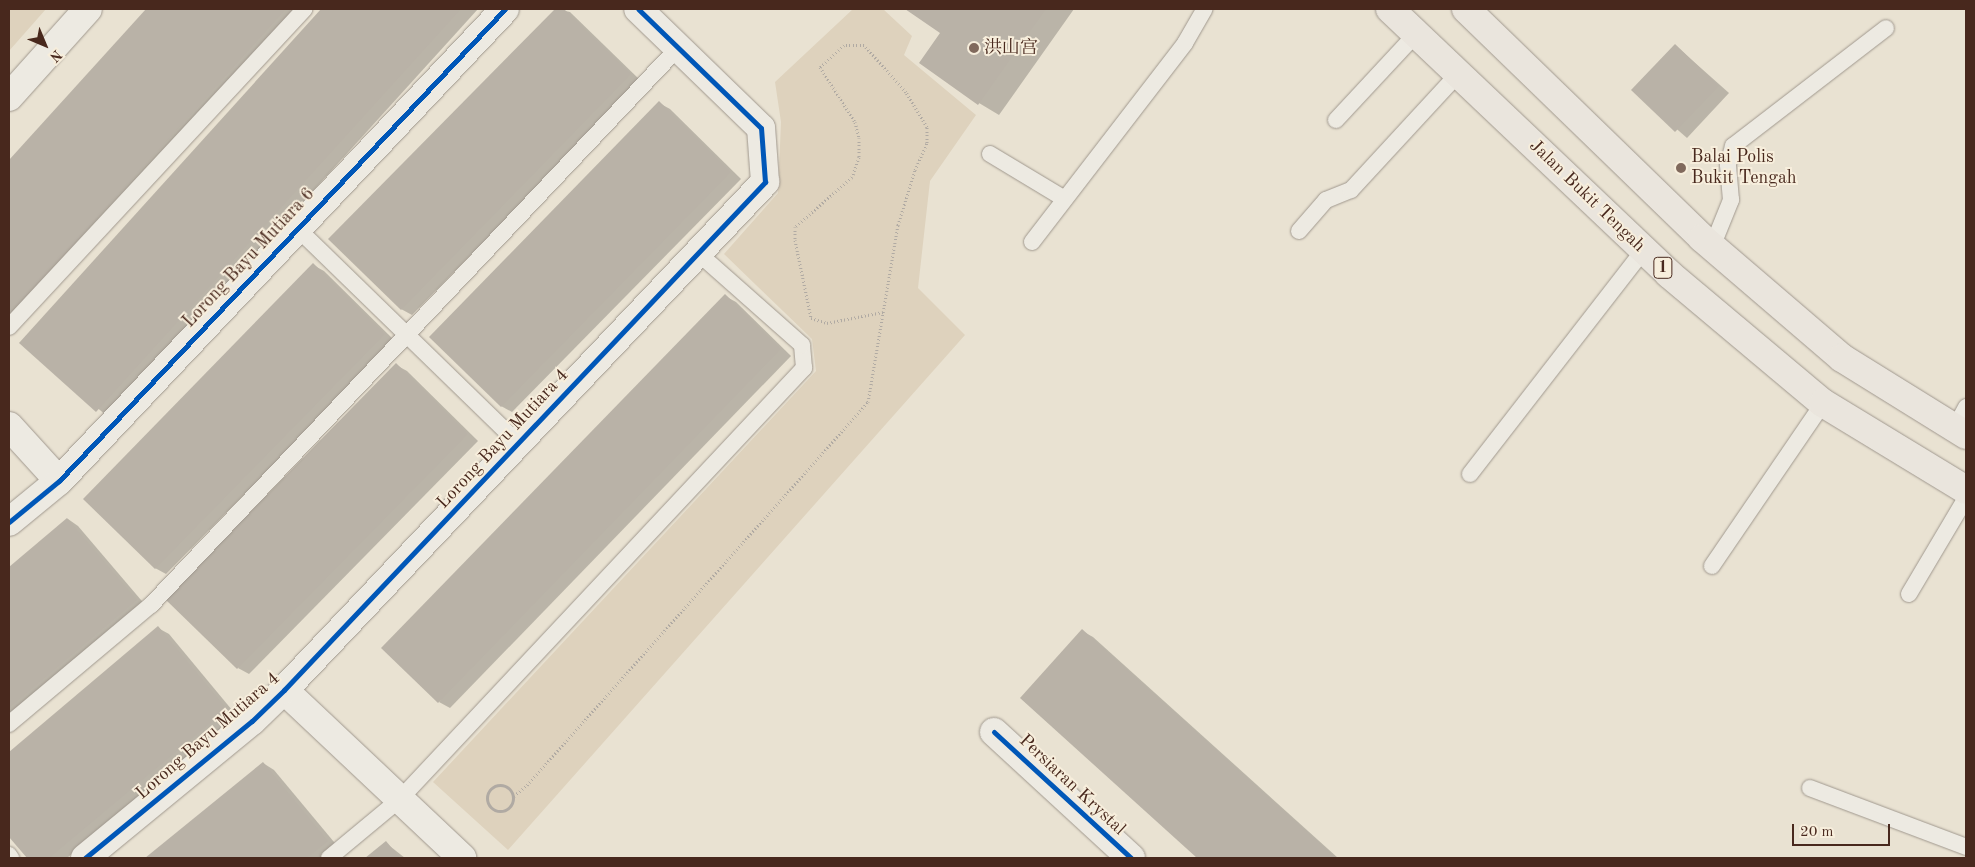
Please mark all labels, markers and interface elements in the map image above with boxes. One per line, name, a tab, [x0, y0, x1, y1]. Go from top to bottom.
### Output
north arrow	[20, 20, 70, 70]
place label: 洪山宫	[984, 37, 1038, 59]
marker: 洪山宫	[968, 42, 980, 54]
text: N	[47, 47, 64, 64]
street label: Jalan Bukit Tengah	[1525, 135, 1649, 257]
place label: Balai Polis Bukit Tengah	[1691, 147, 1797, 190]
marker: Balai Polis Bukit Tengah	[1675, 162, 1687, 174]
street label: Lorong Bayu Mutiara 6	[179, 184, 319, 332]
road number: 1	[1653, 254, 1673, 282]
street label: Lorong Bayu Mutiara 4	[433, 365, 573, 513]
street label: Lorong Bayu Mutiara 4	[132, 668, 284, 804]
street label: Persiaran Krystal	[1014, 730, 1130, 840]
scale bar	[1795, 814, 1892, 846]
text: 20 m	[1800, 825, 1834, 840]

